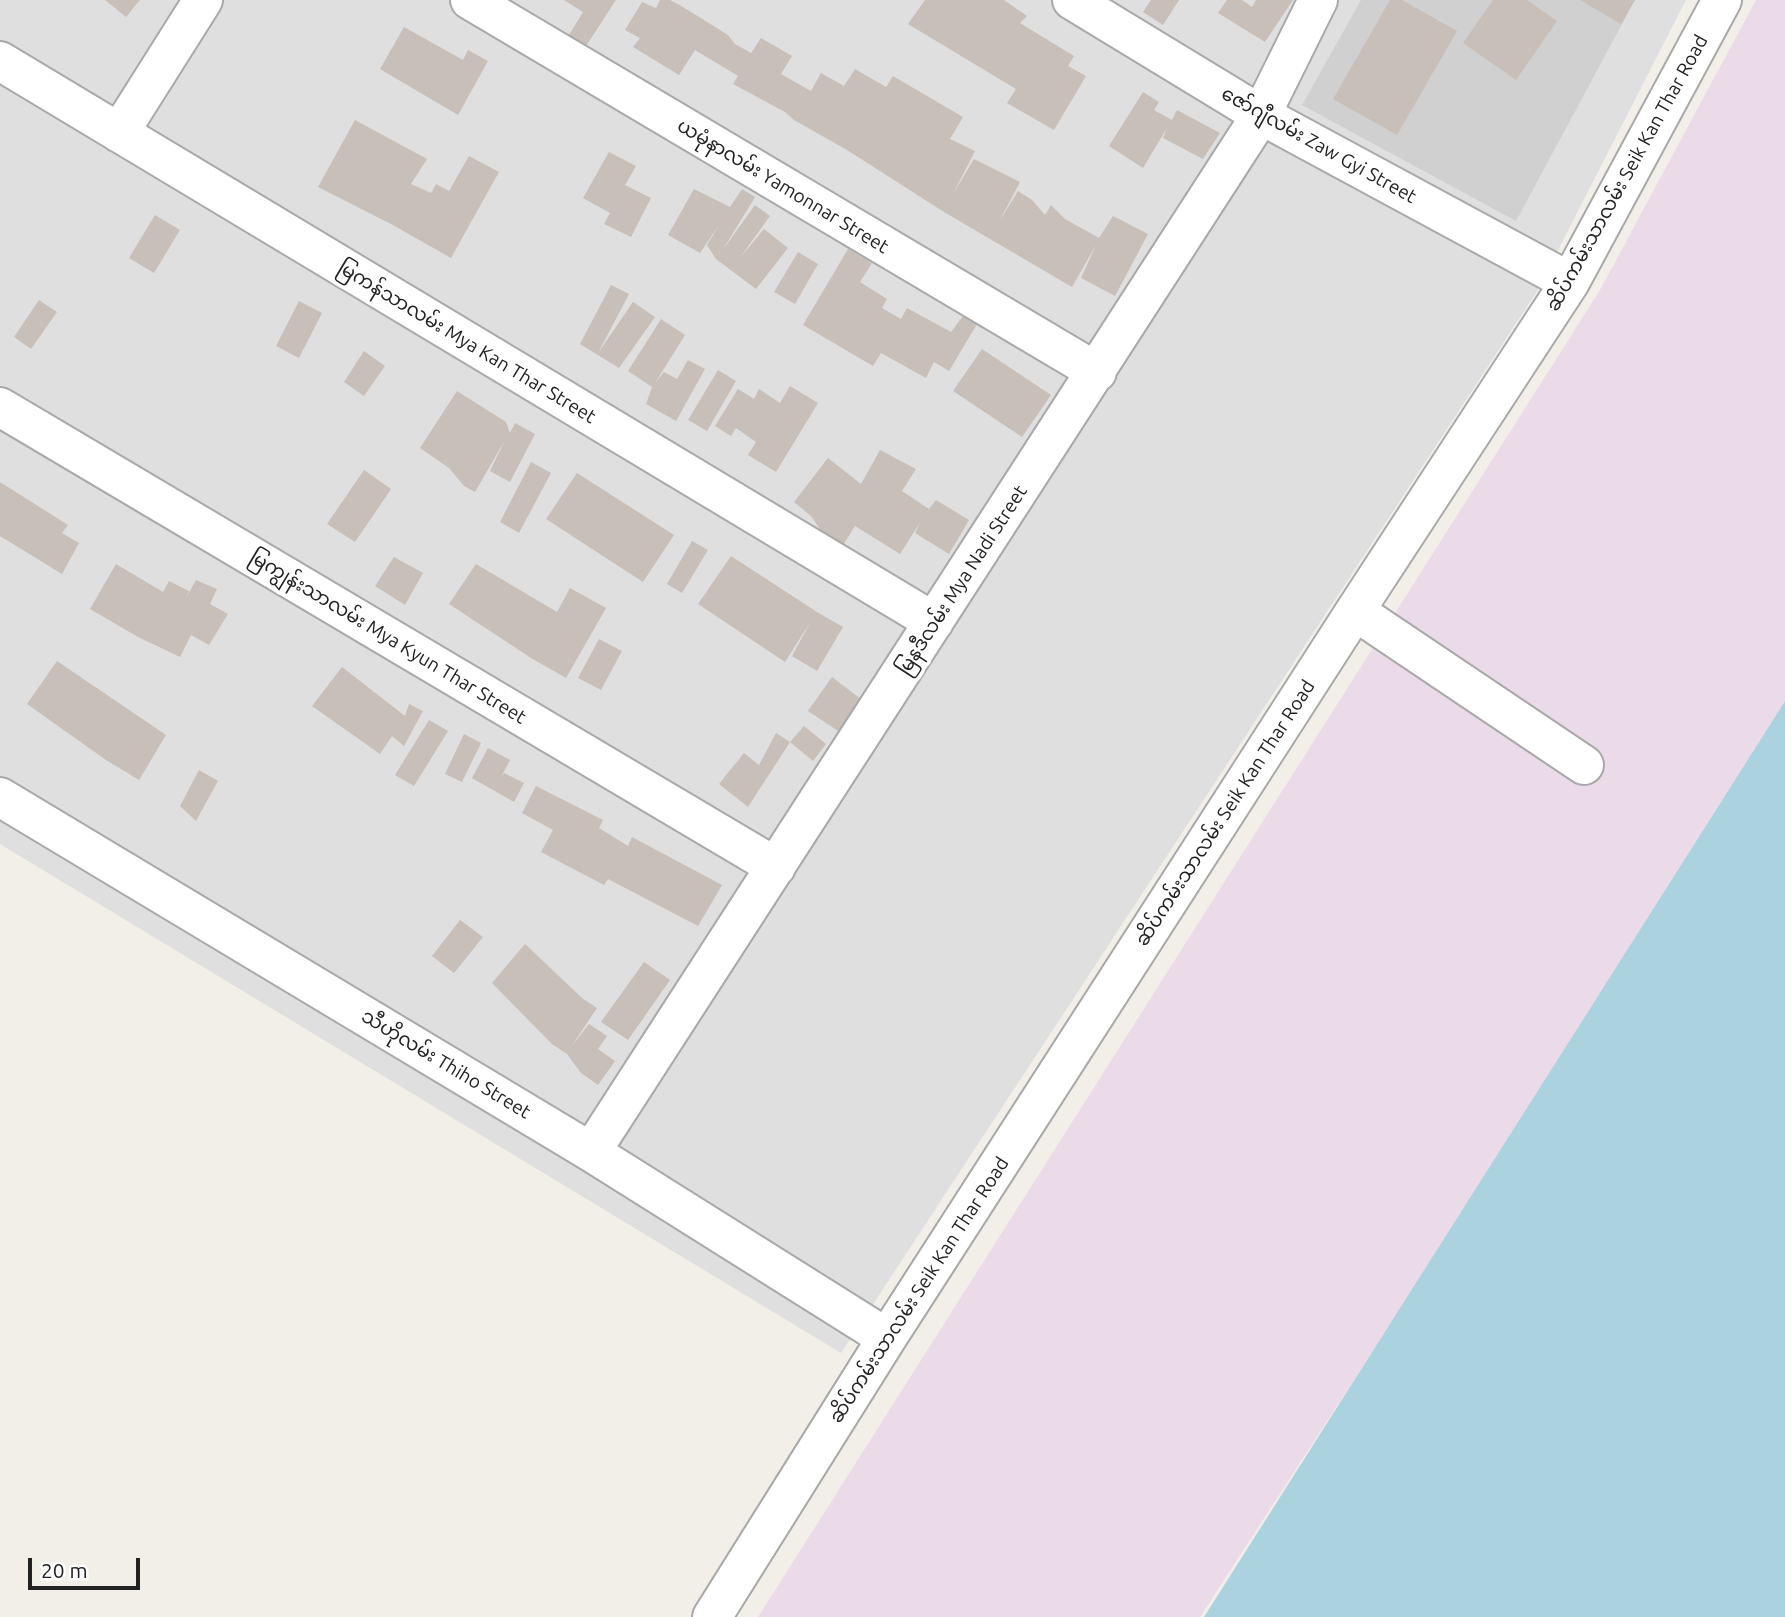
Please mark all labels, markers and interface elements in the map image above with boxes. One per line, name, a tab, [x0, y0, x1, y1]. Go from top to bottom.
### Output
street label: ဆိပ်ကမ်းသာလမ်း Seik Kan Thar Road	[1541, 31, 1713, 315]
street label: ဇော်ဂျီလမ်း Zaw Gyi Street	[1218, 82, 1420, 208]
street label: ယမုံနာလမ်း Yamonnar Street	[673, 114, 893, 258]
street label: မြကန်သာလမ်း Mya Kan Thar Street	[334, 256, 600, 428]
street label: မြနဒီလမ်း Mya Nadi Street	[892, 481, 1032, 679]
street label: မြကျွန်းသာလမ်း Mya Kyun Thar Street	[246, 545, 530, 729]
street label: ဆိပ်ကမ်းသာလမ်း Seik Kan Thar Road	[1130, 676, 1320, 950]
street label: သီဟိုလမ်း Thiho Street	[357, 1004, 535, 1124]
street label: ဆိပ်ကမ်းသာလမ်း Seik Kan Thar Road	[824, 1153, 1014, 1427]
scale bar	[32, 1544, 144, 1588]
text: 20 m	[41, 1558, 88, 1582]

